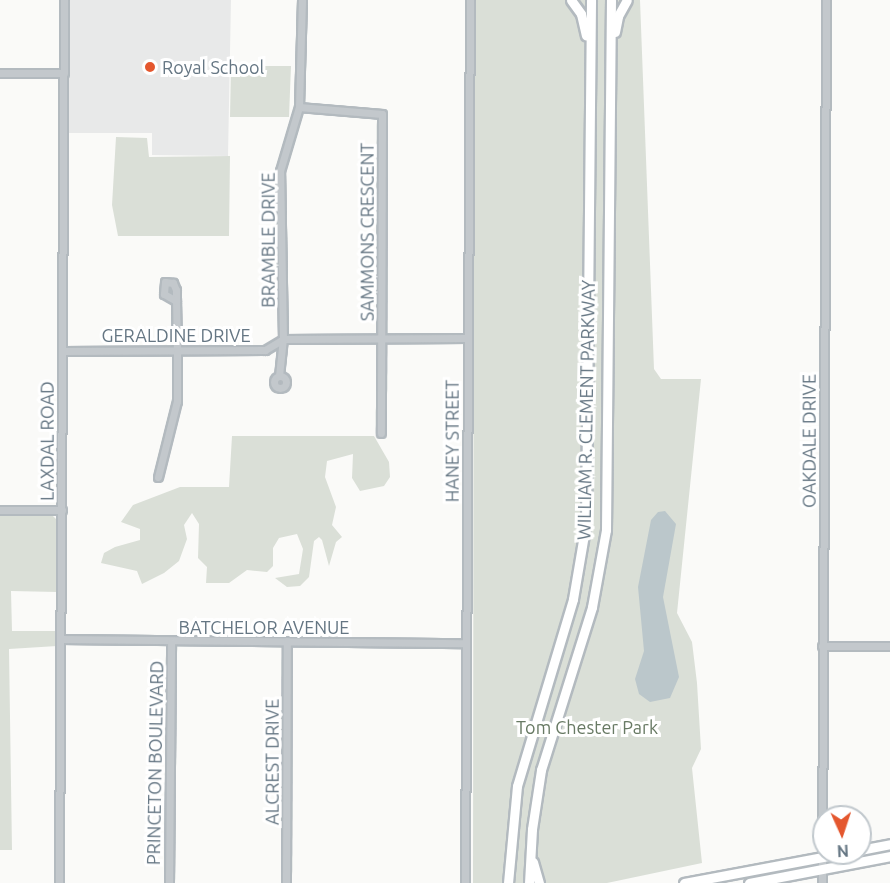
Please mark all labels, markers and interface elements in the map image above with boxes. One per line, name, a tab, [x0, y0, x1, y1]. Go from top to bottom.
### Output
place label: Royal School	[162, 56, 264, 78]
marker: Royal School	[143, 60, 157, 74]
street label: SAMMONS CRESCENT	[356, 143, 378, 321]
street label: BRAMBLE DRIVE	[257, 172, 279, 308]
street label: WILLIAM R. CLEMENT PARKWAY	[573, 280, 599, 540]
street label: GERALDINE DRIVE	[101, 324, 251, 346]
street label: OAKDALE DRIVE	[798, 374, 820, 508]
street label: HANEY STREET	[441, 380, 463, 502]
street label: LAXDAL ROAD	[36, 381, 58, 501]
street label: BATCHELOR AVENUE	[179, 616, 349, 638]
street label: PRINCETON BOULEVARD	[142, 661, 168, 865]
street label: ALCREST DRIVE	[261, 699, 283, 825]
park label: Tom Chester Park	[516, 716, 658, 738]
north arrow	[812, 805, 872, 865]
text: N	[836, 842, 849, 860]

